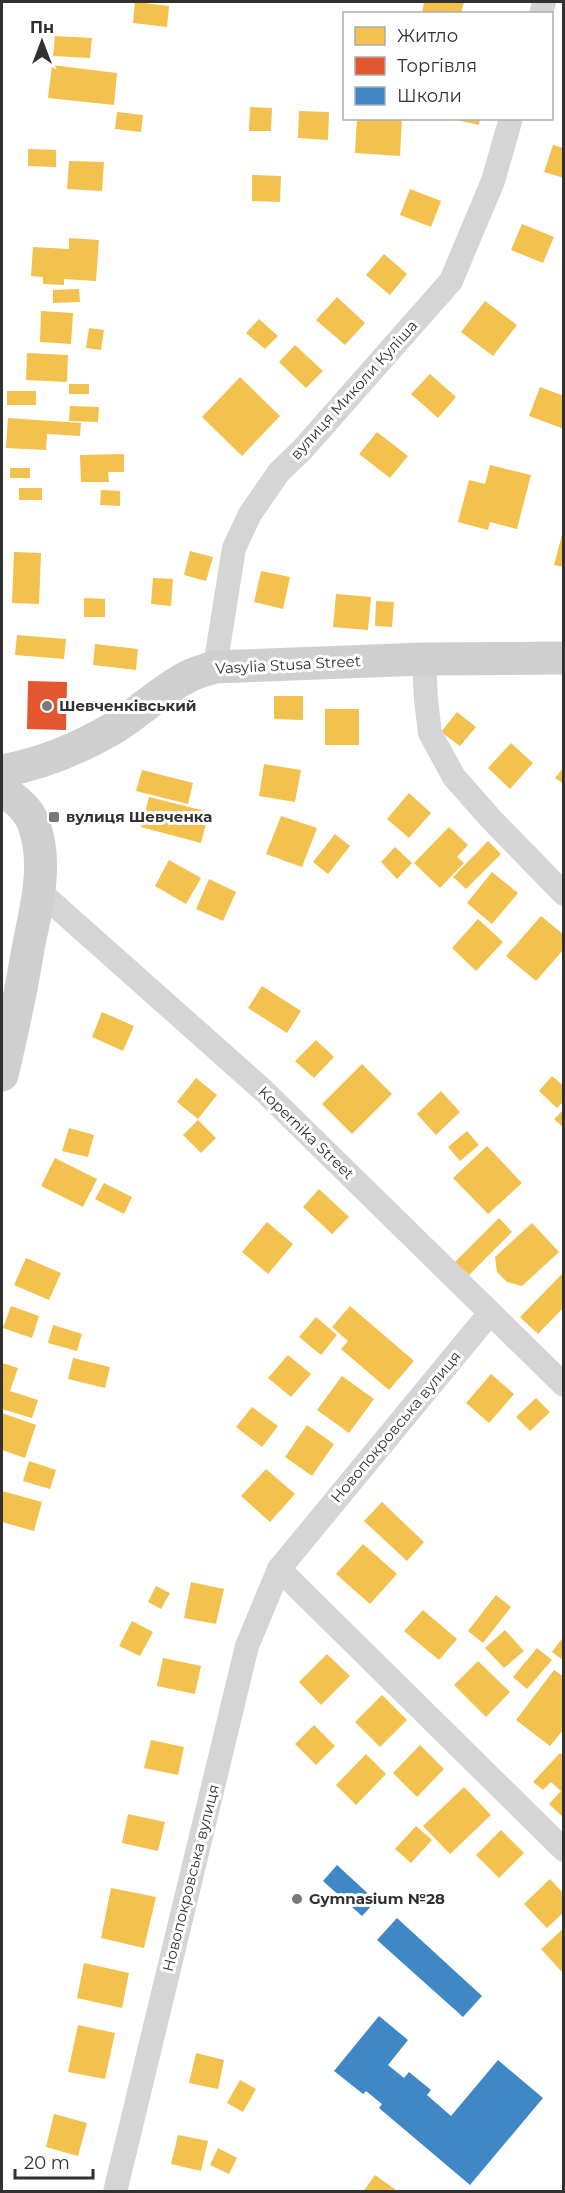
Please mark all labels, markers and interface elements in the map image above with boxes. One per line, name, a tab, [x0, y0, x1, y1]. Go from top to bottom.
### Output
north arrow	[12, 12, 72, 72]
legend	[343, 12, 553, 120]
text: Пн	[30, 18, 54, 37]
text: Житло	[397, 25, 458, 47]
text: Торгівля	[397, 55, 477, 77]
text: Школи	[397, 85, 462, 107]
street label: вулиця Миколи Куліша	[286, 316, 421, 463]
street label: Vasylia Stusa Street	[215, 651, 361, 678]
place label: Шевченківський	[59, 696, 196, 715]
marker: Шевченківський	[40, 699, 54, 713]
place label: вулиця Шевченка	[66, 807, 212, 826]
marker: вулиця Шевченка	[47, 810, 61, 824]
street label: Kopernika Street	[254, 1082, 358, 1183]
street label: Новопокровська вулиця	[327, 1347, 465, 1506]
street label: Новопокровська вулиця	[158, 1782, 223, 1973]
place label: Gymnasium №28	[309, 1889, 445, 1908]
marker: Gymnasium №28	[290, 1892, 304, 1906]
scale bar	[15, 2142, 93, 2180]
text: 20 m	[24, 2152, 70, 2174]

